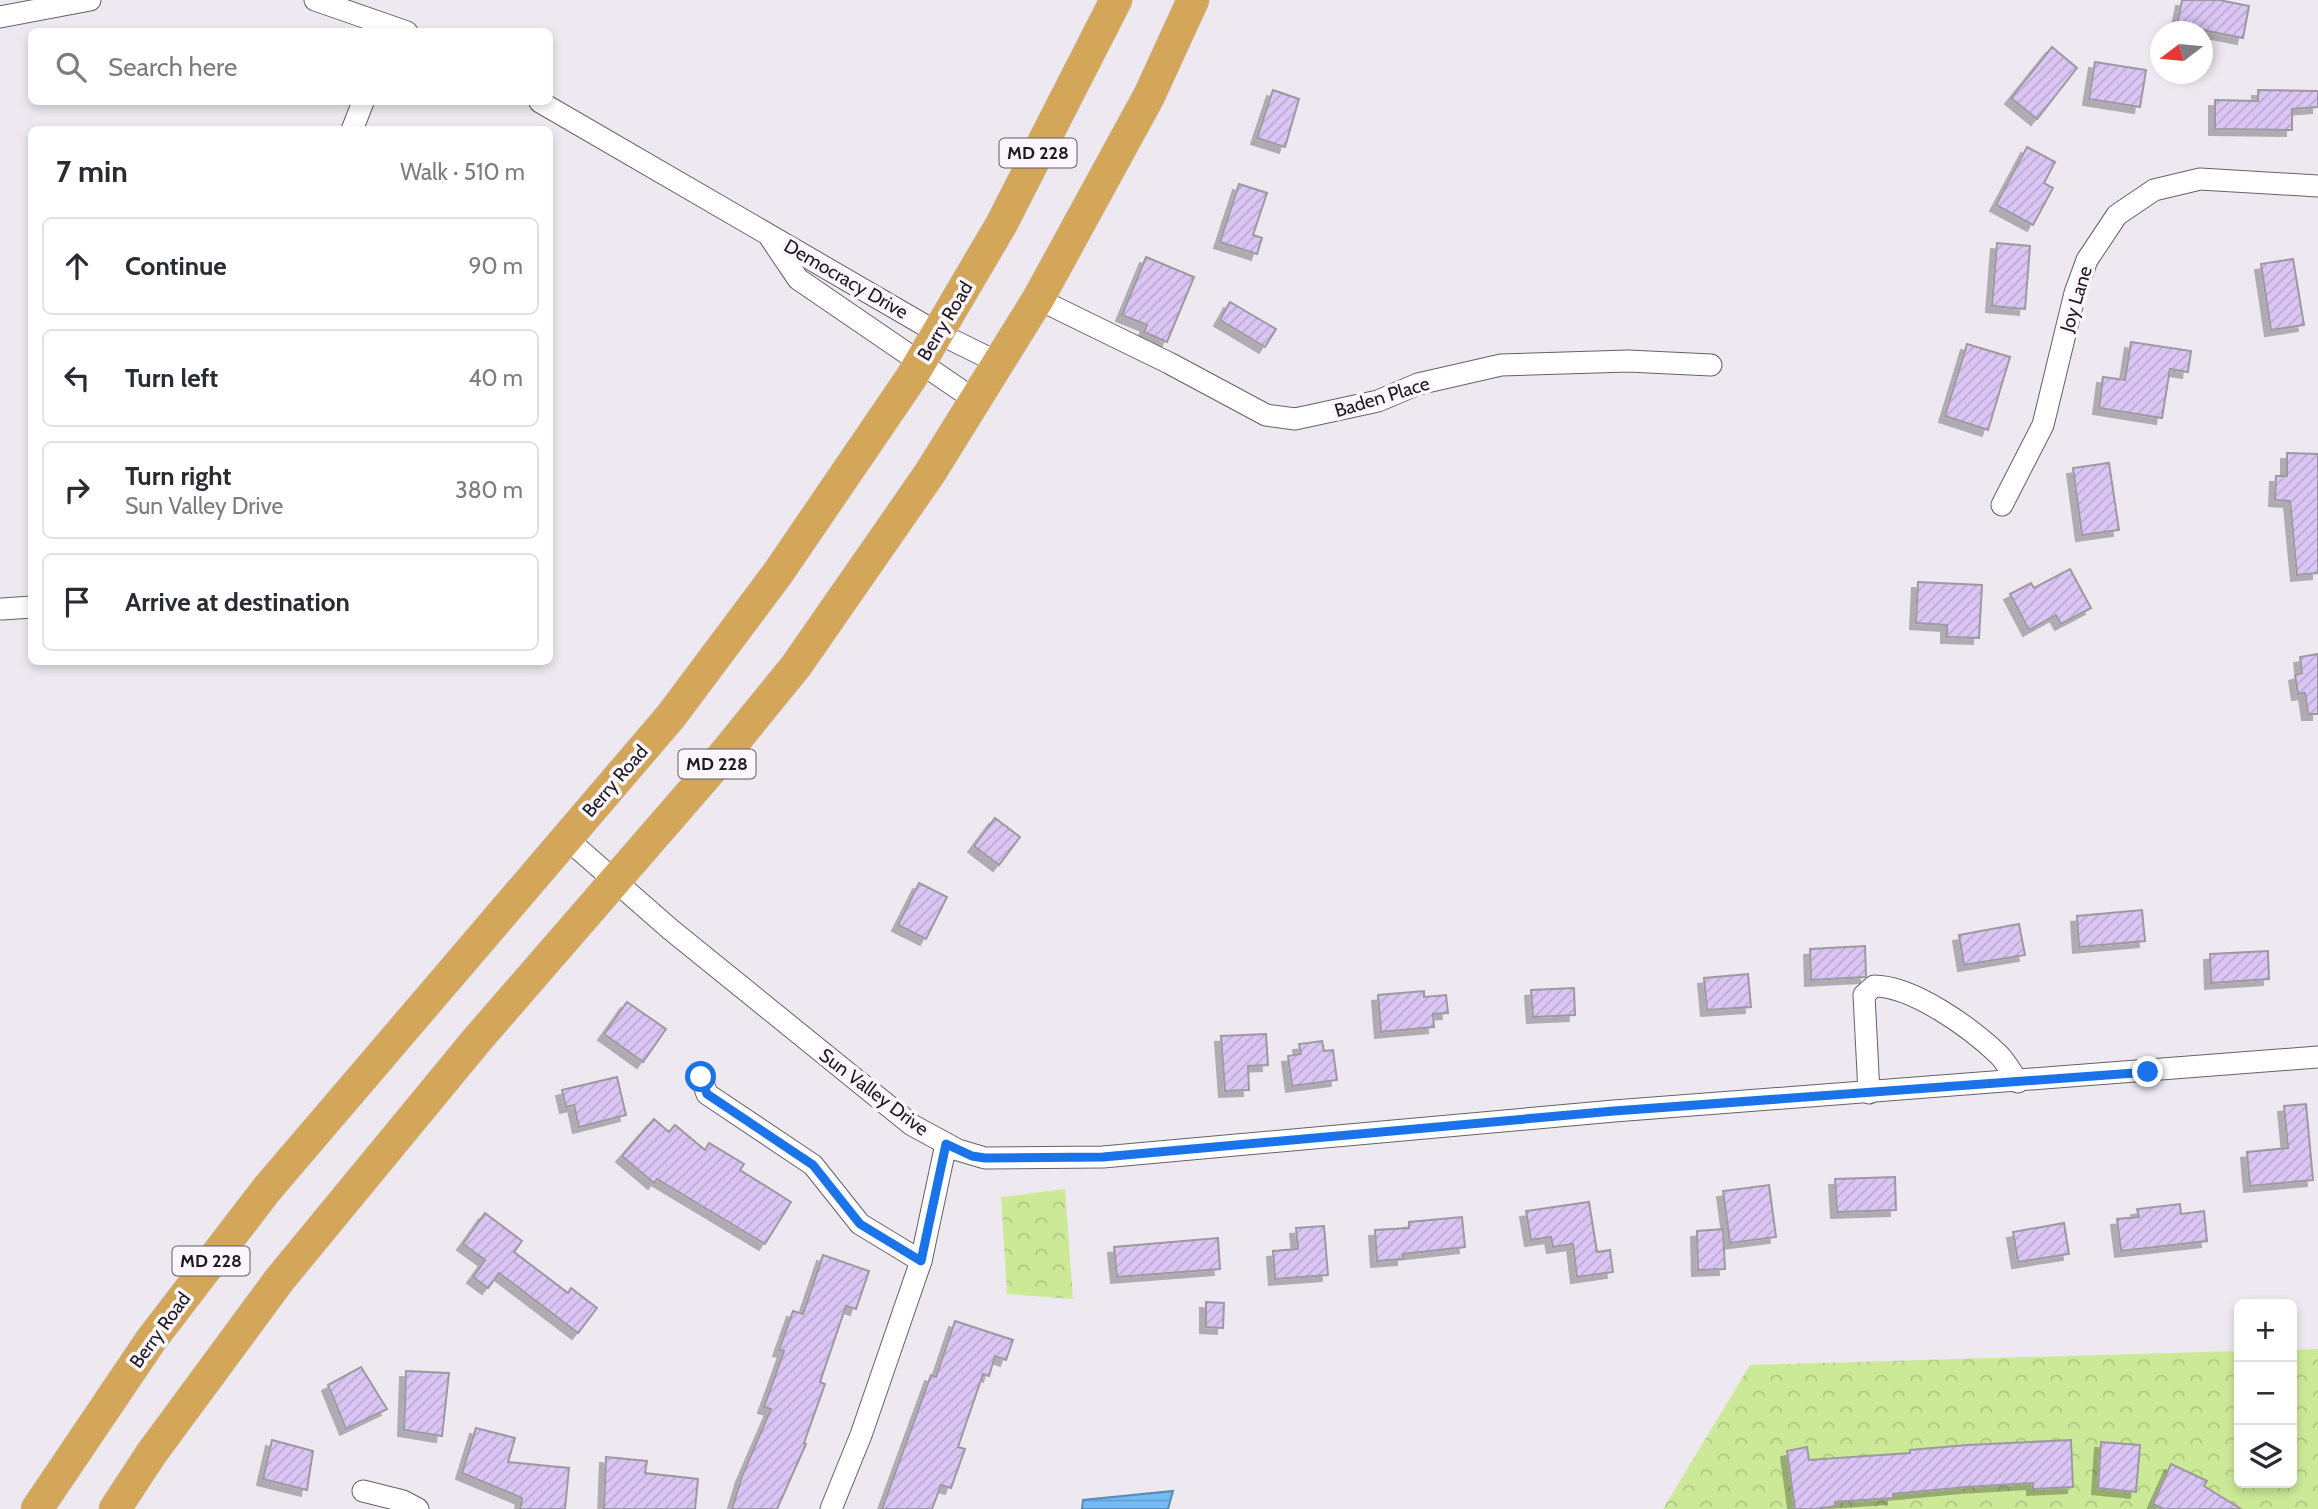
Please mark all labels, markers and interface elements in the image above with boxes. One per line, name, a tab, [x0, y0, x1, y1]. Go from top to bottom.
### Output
north arrow	[2150, 21, 2213, 84]
search box	[28, 28, 553, 105]
icon: search	[52, 48, 90, 86]
text: Search here	[108, 51, 237, 83]
road number: MD 228	[1000, 138, 1076, 168]
text: 7 min	[56, 153, 128, 190]
text: Walk · 510 m	[400, 158, 525, 186]
street label: Democracy Drive	[780, 234, 912, 324]
icon: ahead	[58, 247, 96, 285]
text: Continue	[125, 250, 227, 282]
text: 90 m	[469, 252, 523, 280]
street label: Joy Lane	[2055, 263, 2097, 336]
street label: Berry Road	[912, 277, 978, 365]
icon: left	[58, 359, 96, 397]
text: Turn left	[125, 362, 218, 394]
text: 40 m	[468, 364, 523, 392]
street label: Baden Place	[1332, 372, 1433, 422]
text: Turn right	[125, 460, 231, 492]
icon: right	[58, 471, 96, 509]
text: 380 m	[455, 476, 523, 504]
text: Sun Valley Drive	[125, 492, 283, 520]
icon: arrive	[58, 583, 96, 621]
text: Arrive at destination	[125, 586, 350, 618]
street label: Berry Road	[577, 740, 653, 822]
road number: MD 228	[678, 750, 756, 778]
street label: Sun Valley Drive	[815, 1043, 933, 1141]
route end	[2132, 1056, 2163, 1087]
route start	[685, 1061, 716, 1092]
road number: MD 228	[172, 1246, 249, 1276]
street label: Berry Road	[125, 1288, 195, 1372]
map controls	[2234, 1299, 2297, 1488]
button: +	[2234, 1299, 2297, 1362]
button: −	[2234, 1362, 2297, 1425]
button: layers	[2234, 1425, 2297, 1488]

